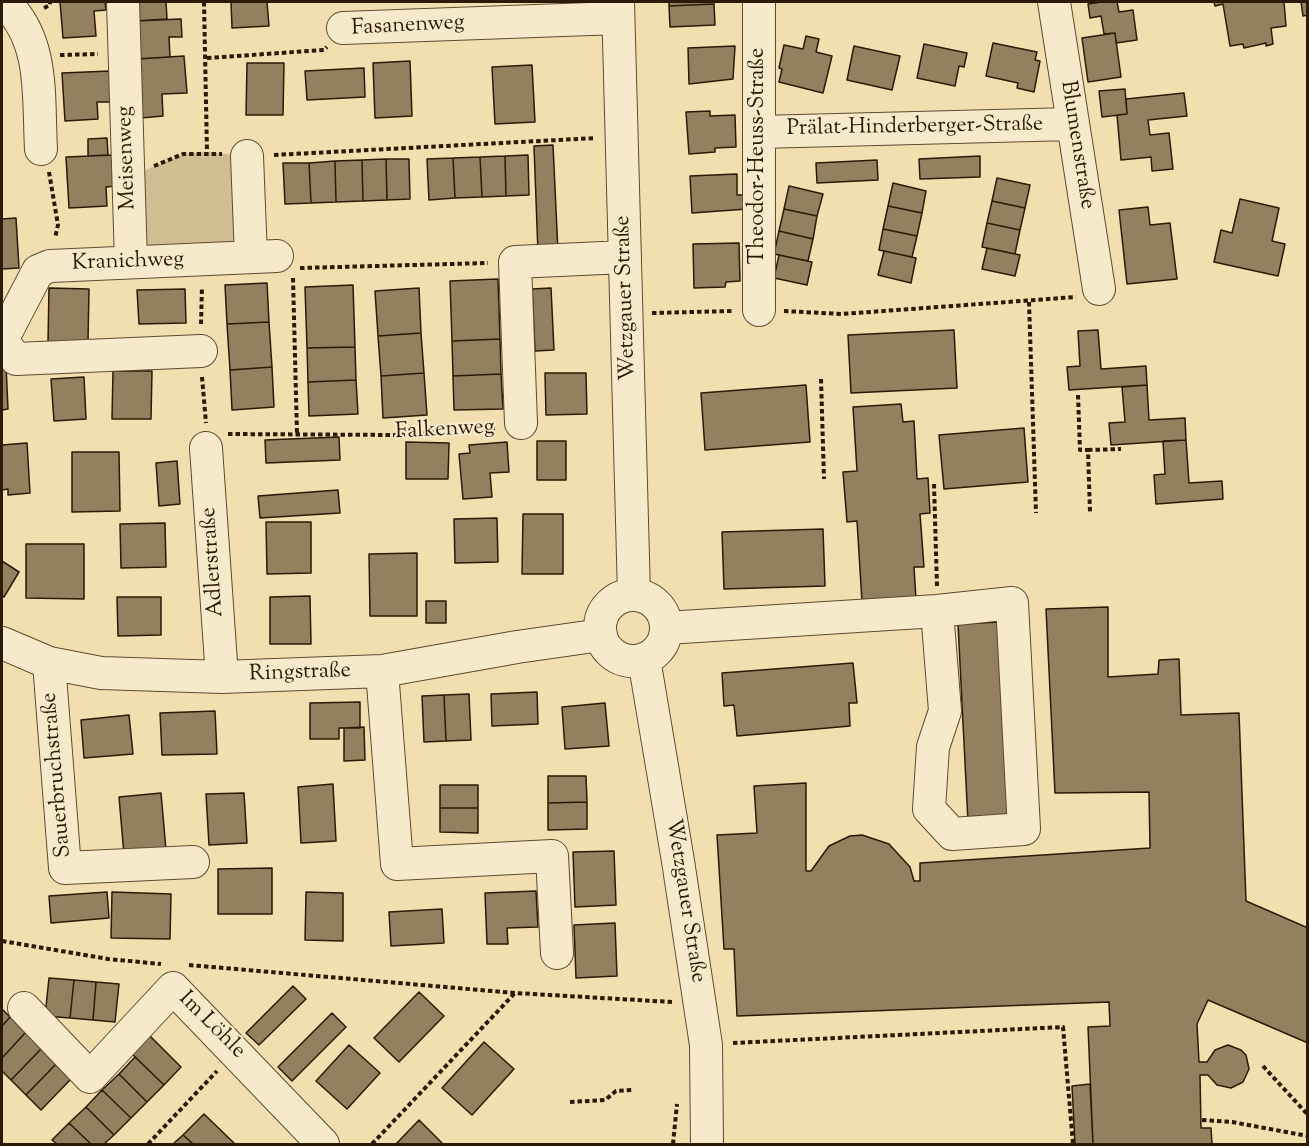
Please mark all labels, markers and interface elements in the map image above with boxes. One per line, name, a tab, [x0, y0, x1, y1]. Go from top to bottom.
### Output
street label: Fasanenweg	[351, 11, 465, 43]
street label: Theodor-Heuss-Straße	[746, 48, 772, 264]
street label: Blumenstraße	[1053, 79, 1099, 211]
street label: Meisenweg	[113, 105, 143, 211]
street label: Prälat-Hinderberger-Straße	[787, 113, 1043, 143]
street label: Wetzgauer Straße	[611, 215, 643, 381]
street label: Kranichweg	[71, 248, 185, 278]
street label: Falkenweg	[395, 415, 495, 447]
street label: Adlerstraße	[197, 506, 231, 618]
street label: Ringstraße	[249, 659, 351, 689]
street label: Sauerbruchstraße	[38, 691, 78, 859]
street label: Wetzgauer Straße	[658, 817, 710, 985]
street label: Im Löhle	[172, 987, 250, 1065]

